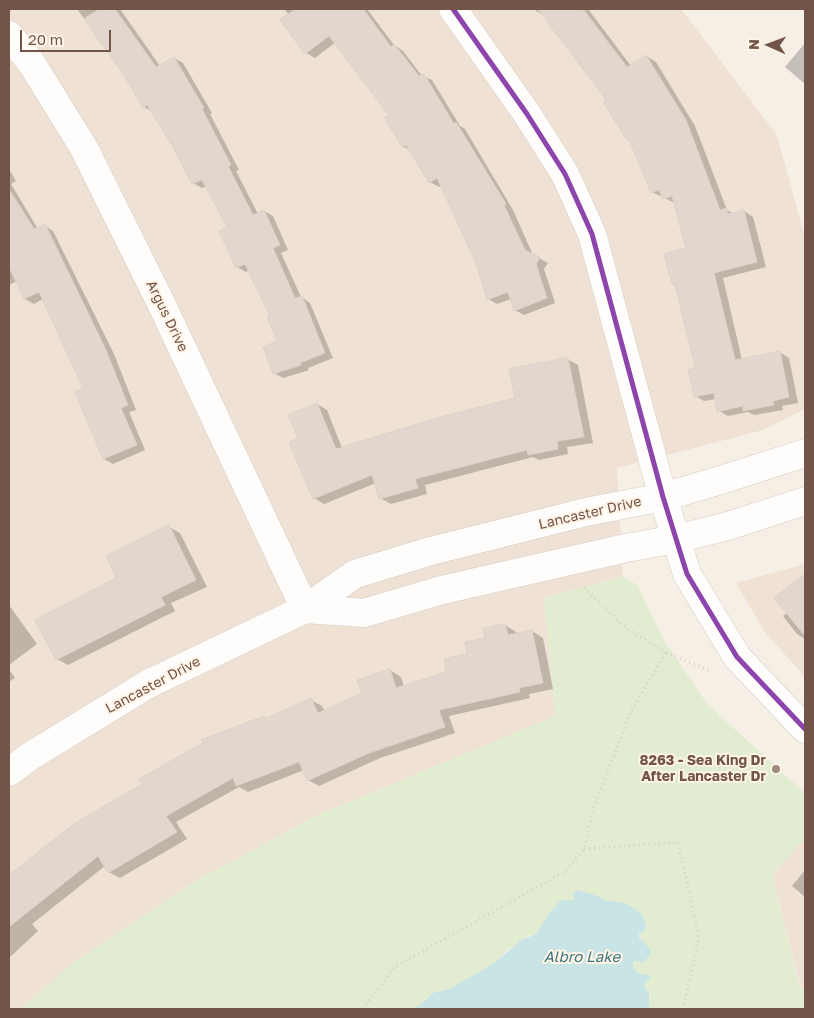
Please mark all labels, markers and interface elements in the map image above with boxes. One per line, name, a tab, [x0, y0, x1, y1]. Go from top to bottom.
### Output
scale bar	[22, 20, 114, 52]
north arrow	[744, 20, 794, 70]
text: 20 m	[28, 30, 63, 48]
text: N	[745, 39, 762, 50]
street label: Argus Drive	[142, 278, 192, 354]
street label: Lancaster Drive	[537, 493, 643, 533]
street label: Lancaster Drive	[103, 653, 203, 717]
place label: 8263 - Sea King Dr After Lancaster Dr	[639, 753, 766, 786]
marker: 8263 - Sea King Dr After Lancaster Dr	[770, 763, 782, 775]
water label: Albro Lake	[544, 948, 620, 966]

